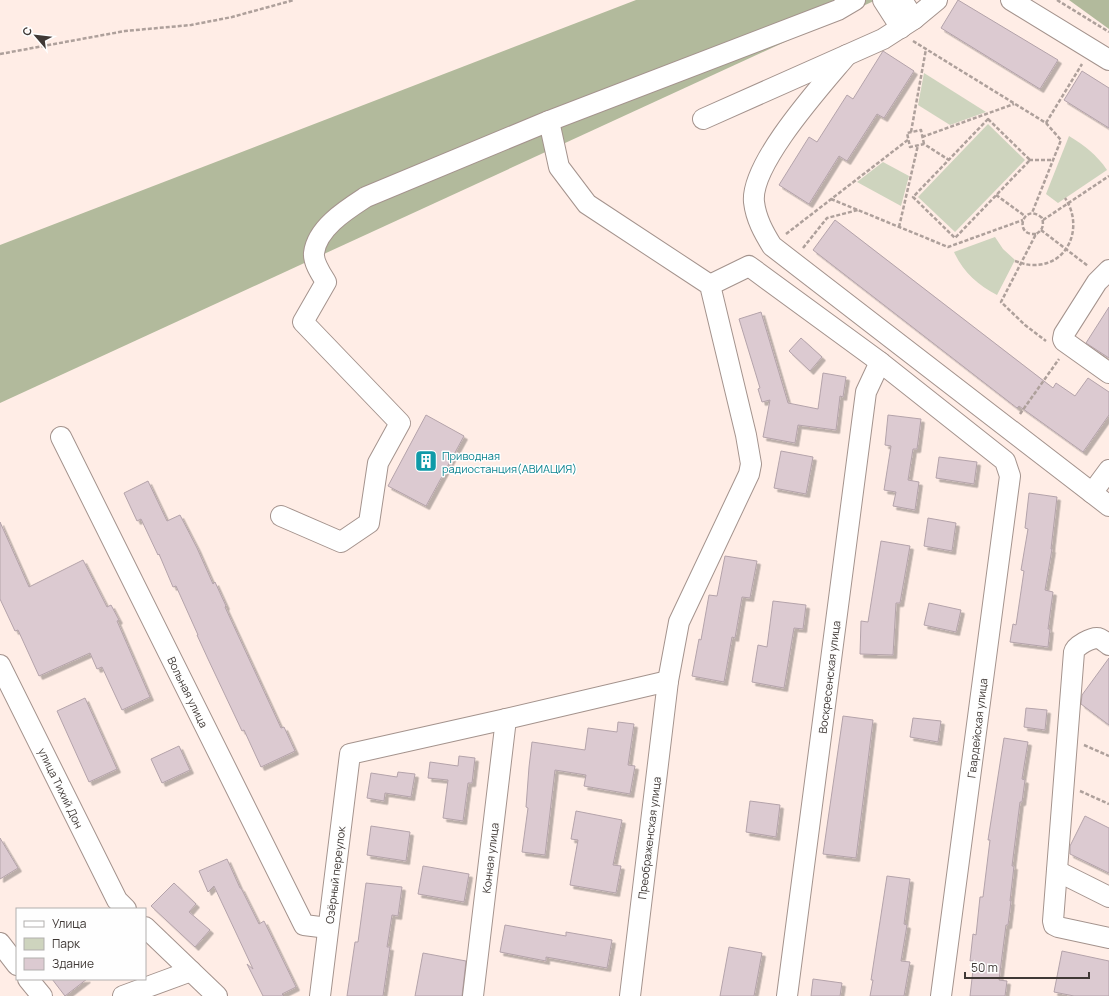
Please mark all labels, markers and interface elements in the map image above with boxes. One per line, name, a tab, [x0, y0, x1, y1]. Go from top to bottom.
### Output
north arrow	[16, 16, 56, 56]
text: С	[18, 24, 35, 38]
building icon: Приводная радиостанция(АВИАЦИЯ)	[413, 448, 439, 474]
place label: Приводная радиостанция(АВИАЦИЯ)	[442, 448, 577, 476]
street label: Воскресенская улица	[815, 620, 843, 734]
street label: Вольная улица	[164, 654, 212, 730]
street label: Гвардейская улица	[963, 677, 991, 779]
street label: улица Тихий Дон	[35, 745, 87, 831]
street label: Преображенская улица	[634, 776, 664, 900]
street label: Конная улица	[478, 822, 502, 894]
street label: Озёрный переулок	[322, 825, 348, 925]
legend	[16, 908, 146, 980]
text: Улица	[52, 915, 86, 932]
text: Парк	[52, 935, 81, 952]
scale bar	[965, 954, 1089, 980]
text: Здание	[52, 955, 94, 972]
text: 50 m	[971, 959, 998, 976]

